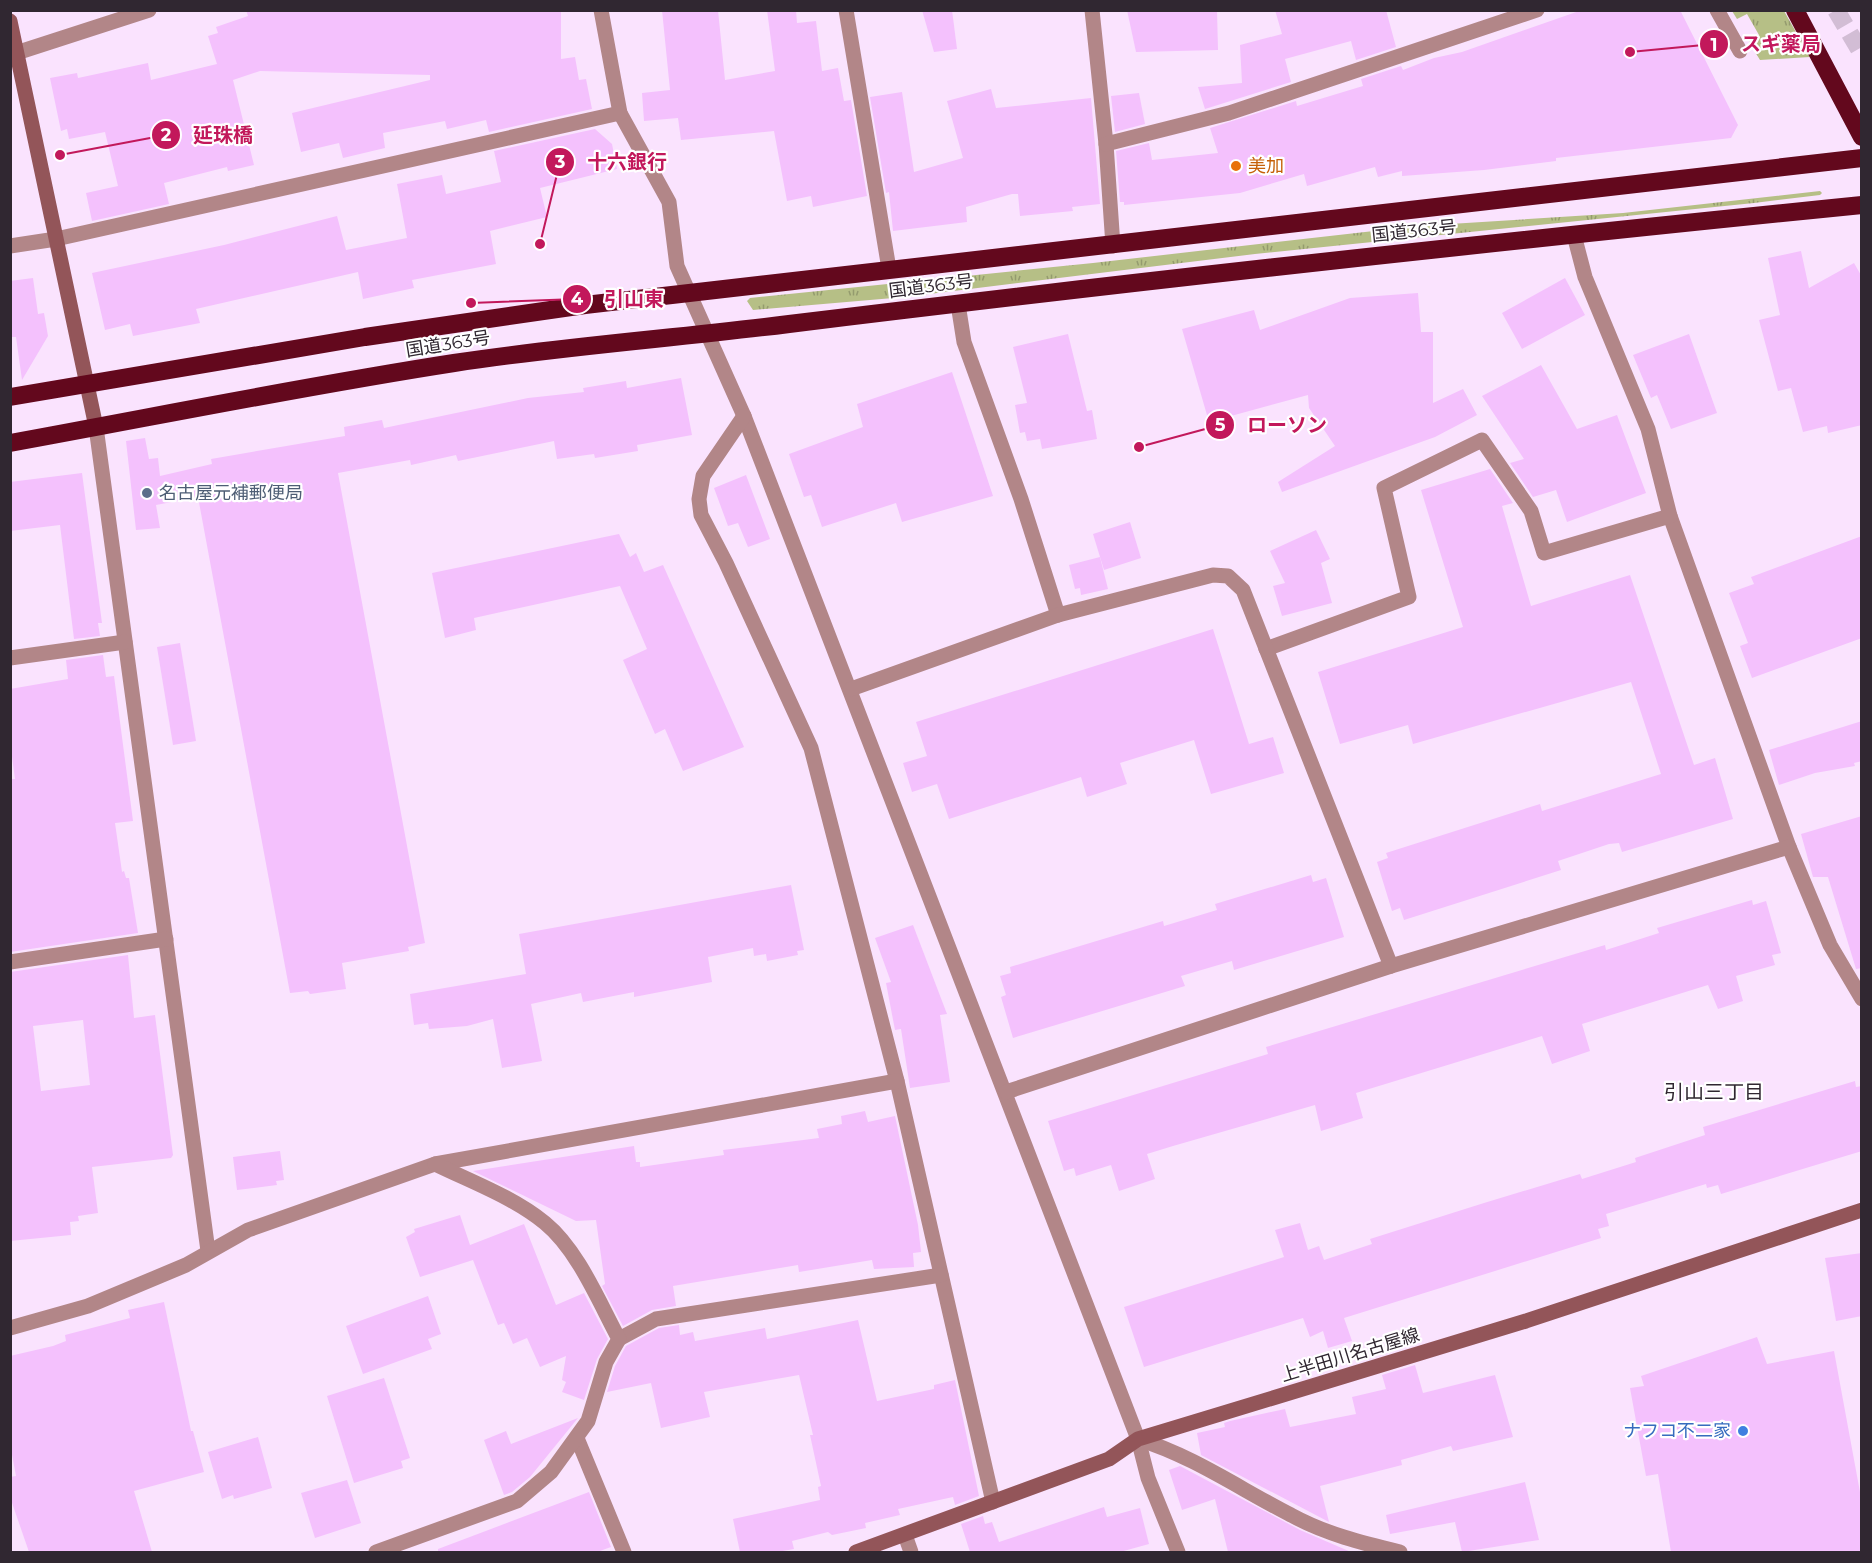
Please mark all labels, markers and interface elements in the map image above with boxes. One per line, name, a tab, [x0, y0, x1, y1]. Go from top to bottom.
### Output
callout: スギ薬局	[1699, 25, 1833, 63]
text: スギ薬局	[1741, 32, 1821, 56]
text: 1	[1710, 34, 1718, 56]
callout: 延珠橋	[151, 116, 265, 154]
text: 延珠橋	[193, 123, 253, 147]
text: 2	[161, 124, 172, 146]
callout: 十六銀行	[545, 143, 679, 181]
text: 十六銀行	[587, 150, 667, 174]
text: 3	[554, 151, 566, 173]
place label: 美加	[1248, 155, 1284, 177]
marker: 美加	[1229, 159, 1243, 173]
street label: 国道363号	[1370, 216, 1458, 246]
street label: 国道363号	[887, 270, 975, 302]
callout: 引山東	[562, 280, 676, 318]
text: 引山東	[604, 287, 664, 311]
text: 4	[571, 288, 584, 310]
street label: 国道363号	[404, 326, 492, 362]
callout: ローソン	[1205, 406, 1339, 444]
text: ローソン	[1247, 413, 1327, 437]
text: 5	[1215, 414, 1226, 436]
place label: 名古屋元補郵便局	[159, 482, 303, 504]
marker: 名古屋元補郵便局	[140, 486, 154, 500]
district label: 引山三丁目	[1664, 1080, 1764, 1104]
street label: 上半田川名古屋線	[1278, 1323, 1422, 1387]
place label: ナフコ不二家	[1623, 1420, 1731, 1442]
marker: ナフコ不二家	[1736, 1424, 1750, 1438]

